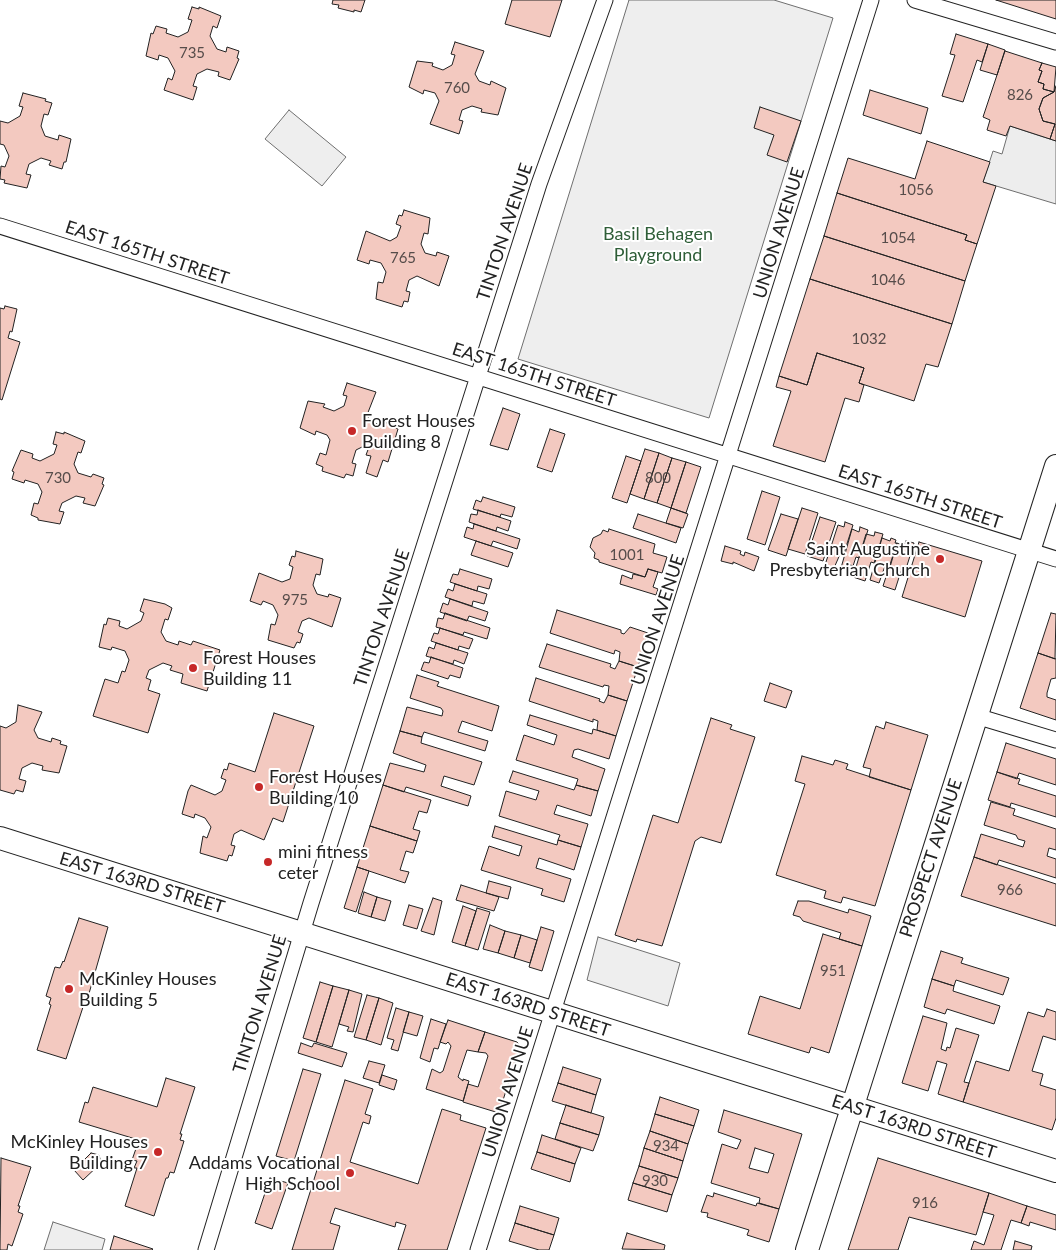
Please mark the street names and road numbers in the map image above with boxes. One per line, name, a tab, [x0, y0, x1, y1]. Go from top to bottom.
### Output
street label: TINTON AVENUE	[473, 160, 537, 304]
street label: UNION AVENUE	[749, 165, 809, 301]
street label: EAST 165TH STREET	[62, 216, 232, 290]
street label: EAST 165TH STREET	[449, 338, 619, 412]
street label: EAST 165TH STREET	[835, 460, 1005, 534]
street label: TINTON AVENUE	[350, 546, 414, 690]
street label: UNION AVENUE	[627, 552, 689, 688]
street label: PROSPECT AVENUE	[895, 776, 967, 940]
street label: EAST 163RD STREET	[57, 848, 227, 918]
street label: TINTON AVENUE	[229, 932, 291, 1076]
street label: EAST 163RD STREET	[443, 968, 613, 1042]
street label: UNION AVENUE	[478, 1024, 538, 1160]
street label: EAST 163RD STREET	[829, 1090, 999, 1164]

